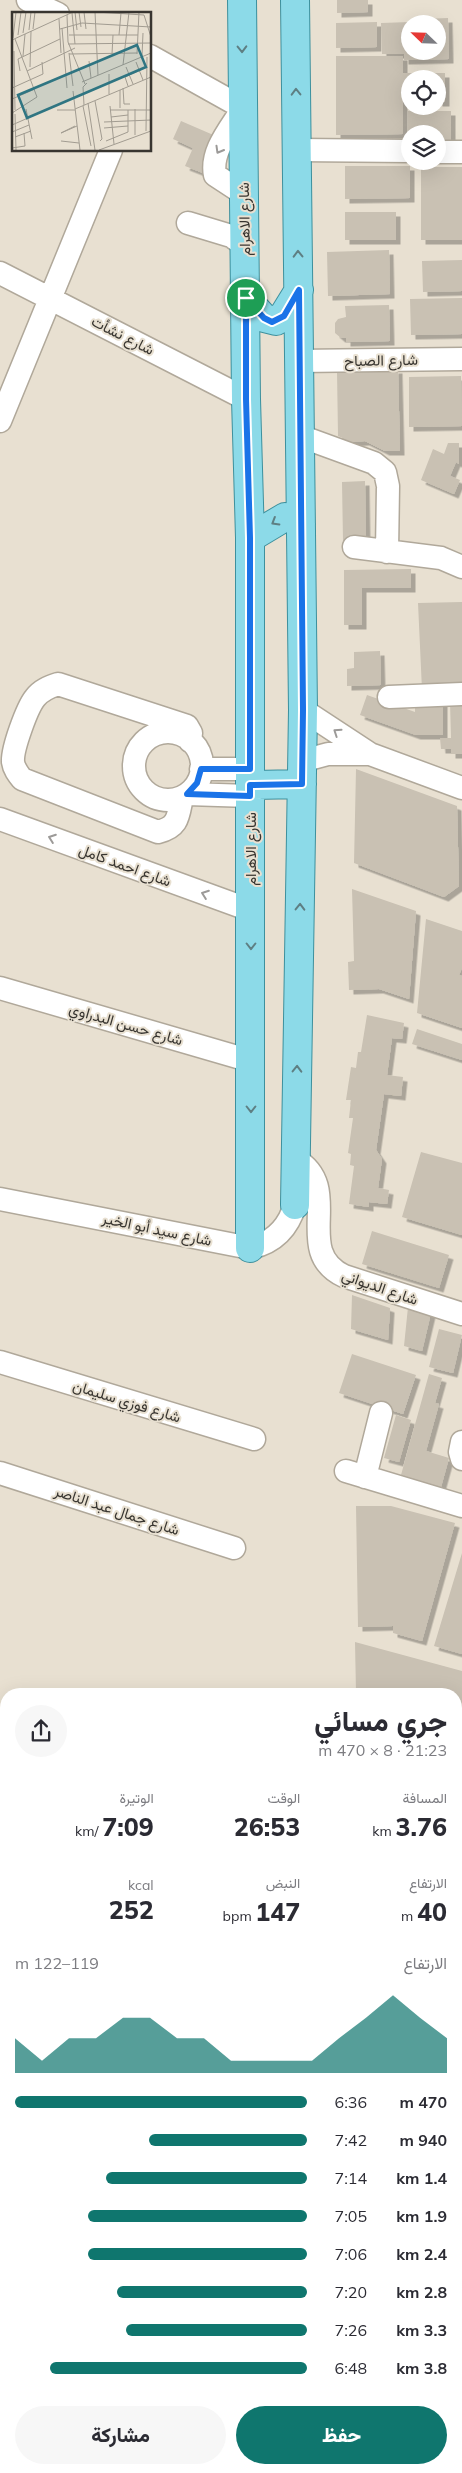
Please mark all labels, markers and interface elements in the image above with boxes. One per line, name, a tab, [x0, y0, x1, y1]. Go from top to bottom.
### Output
inset map	[12, 12, 151, 151]
north arrow	[401, 15, 446, 60]
map controls	[401, 15, 446, 170]
one-way arrow	[237, 45, 247, 53]
button: locate	[401, 70, 446, 115]
one-way arrow	[291, 88, 301, 96]
button: layers	[401, 125, 446, 170]
one-way arrow	[215, 144, 225, 153]
street label: شارع الاهرام	[234, 182, 256, 256]
one-way arrow	[293, 250, 303, 258]
pin	[225, 277, 267, 319]
icon: arrive	[232, 284, 260, 312]
street label: شارع نشأت	[87, 311, 158, 361]
street label: شارع الصباح	[344, 350, 418, 372]
one-way arrow	[272, 516, 281, 526]
one-way arrow	[333, 728, 342, 738]
street label: شارع الاهرام	[241, 812, 262, 886]
one-way arrow	[48, 834, 57, 844]
street label: شارع احمد كامل	[76, 840, 174, 892]
one-way arrow	[201, 890, 209, 900]
one-way arrow	[294, 902, 305, 910]
one-way arrow	[246, 942, 256, 950]
street label: شارع حسن البدراوي	[66, 999, 185, 1053]
one-way arrow	[291, 1065, 302, 1073]
one-way arrow	[246, 1105, 256, 1113]
street label: شارع سيد أبو الخير	[99, 1208, 214, 1252]
street label: شارع الديواني	[338, 1265, 421, 1313]
street label: شارع فوزي سليمان	[70, 1376, 183, 1430]
street label: شارع جمال عبد الناصر	[51, 1481, 182, 1541]
text: جري مسائي	[314, 1703, 447, 1738]
button: share	[15, 1705, 67, 1757]
text: 21:23 · 8 × 470 m	[318, 1740, 447, 1760]
text: الوتيرة	[119, 1789, 154, 1807]
text: الوقت	[267, 1789, 300, 1807]
text: المسافة	[403, 1789, 447, 1807]
text: 7:09	[102, 1811, 154, 1842]
text: 26:53	[234, 1811, 300, 1842]
text: 3.76	[395, 1811, 447, 1842]
text: /km	[75, 1822, 102, 1840]
text: km	[372, 1822, 395, 1840]
text: النبض	[266, 1874, 300, 1892]
text: الارتفاع	[409, 1874, 447, 1892]
text: kcal	[128, 1876, 154, 1894]
text: 252	[109, 1894, 154, 1925]
text: 147	[255, 1896, 300, 1927]
text: 40	[417, 1896, 447, 1927]
text: bpm	[223, 1907, 255, 1925]
text: m	[401, 1907, 417, 1925]
text: 119–122 m	[15, 1953, 99, 1973]
text: الارتفاع	[404, 1953, 447, 1973]
text: 6:36	[335, 2092, 367, 2112]
text: 470 m	[399, 2092, 447, 2112]
text: 7:42	[335, 2130, 367, 2150]
text: 940 m	[399, 2130, 447, 2150]
text: 7:14	[335, 2168, 367, 2188]
text: 1.4 km	[396, 2168, 447, 2188]
text: 7:05	[335, 2206, 367, 2226]
text: 1.9 km	[396, 2206, 447, 2226]
text: 7:06	[335, 2244, 367, 2264]
text: 2.4 km	[396, 2244, 447, 2264]
text: 7:20	[335, 2282, 367, 2302]
text: 2.8 km	[396, 2282, 447, 2302]
text: 7:26	[335, 2320, 367, 2340]
text: 3.3 km	[396, 2320, 447, 2340]
text: 6:48	[335, 2358, 367, 2378]
text: 3.8 km	[396, 2358, 447, 2378]
button: مشاركة	[15, 2406, 226, 2464]
button: حفظ	[236, 2406, 447, 2464]

